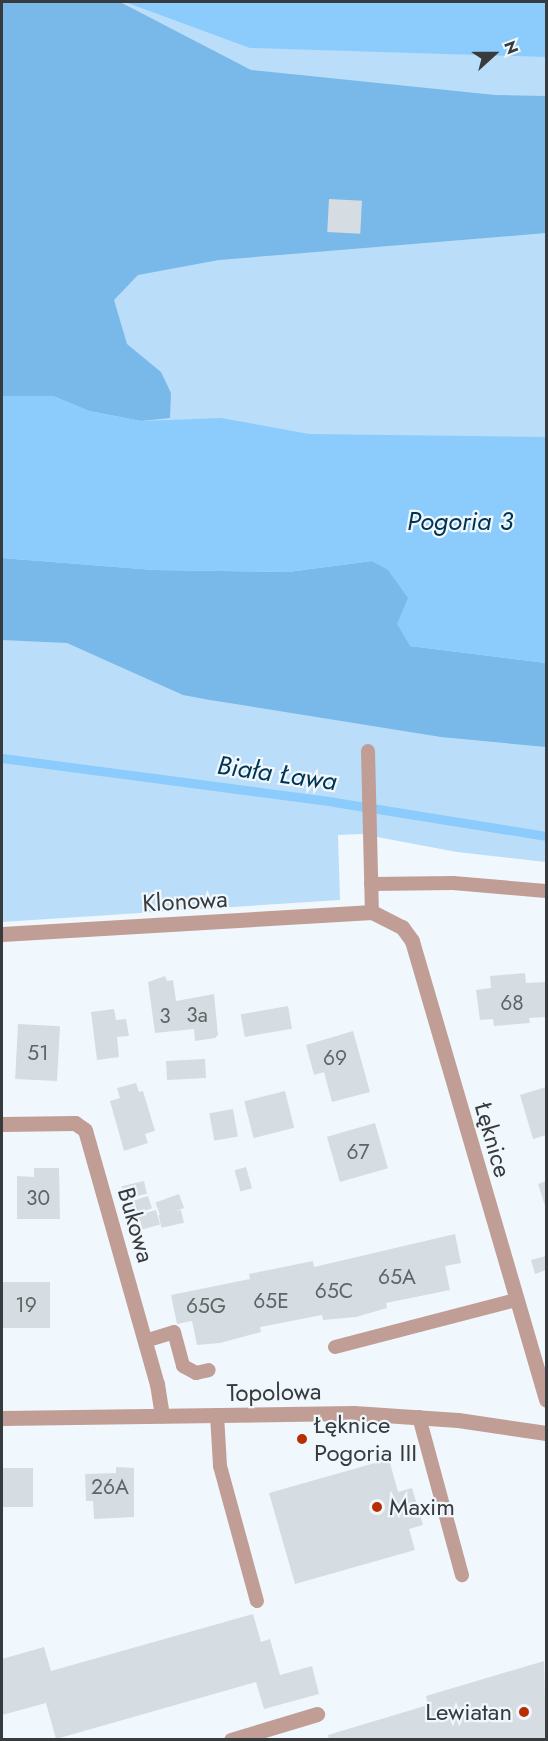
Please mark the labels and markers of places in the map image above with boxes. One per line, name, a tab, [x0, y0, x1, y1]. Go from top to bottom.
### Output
place label: Łęknice Pogoria III	[314, 1411, 417, 1467]
marker: Łęknice Pogoria III	[295, 1432, 309, 1446]
place label: Maxim	[389, 1493, 455, 1521]
marker: Maxim	[370, 1500, 384, 1514]
place label: Lewiatan	[425, 1698, 512, 1726]
marker: Lewiatan	[517, 1705, 531, 1719]

